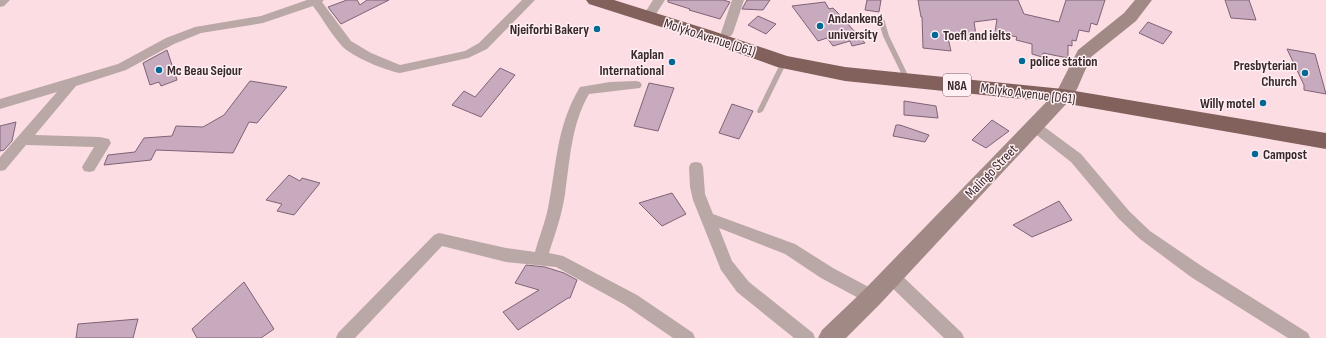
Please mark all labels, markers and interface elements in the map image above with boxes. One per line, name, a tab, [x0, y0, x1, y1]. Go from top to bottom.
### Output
place label: Andankeng university	[827, 10, 883, 43]
street label: Molyko Avenue (D61)	[662, 15, 758, 60]
place label: Njeiforbi Bakery	[510, 21, 589, 38]
marker: Andankeng university	[815, 21, 825, 31]
marker: Njeiforbi Bakery	[592, 24, 602, 34]
place label: Toefl and ielts	[943, 27, 1011, 44]
marker: Toefl and ielts	[930, 30, 940, 40]
place label: Kaplan International	[599, 46, 664, 79]
place label: police station	[1030, 53, 1098, 70]
marker: police station	[1017, 56, 1027, 66]
marker: Kaplan International	[667, 57, 677, 67]
place label: Presbyterian Church	[1234, 57, 1297, 90]
place label: Mc Beau Sejour	[167, 62, 243, 79]
marker: Mc Beau Sejour	[154, 65, 164, 75]
marker: Presbyterian Church	[1300, 68, 1310, 78]
road number: N8A	[943, 74, 971, 96]
street label: Molyko Avenue (D61)	[979, 79, 1076, 108]
place label: Willy motel	[1200, 95, 1255, 112]
marker: Willy motel	[1258, 98, 1268, 108]
street label: Malingo Street	[962, 141, 1021, 202]
place label: Campost	[1263, 146, 1308, 163]
marker: Campost	[1250, 149, 1260, 159]

